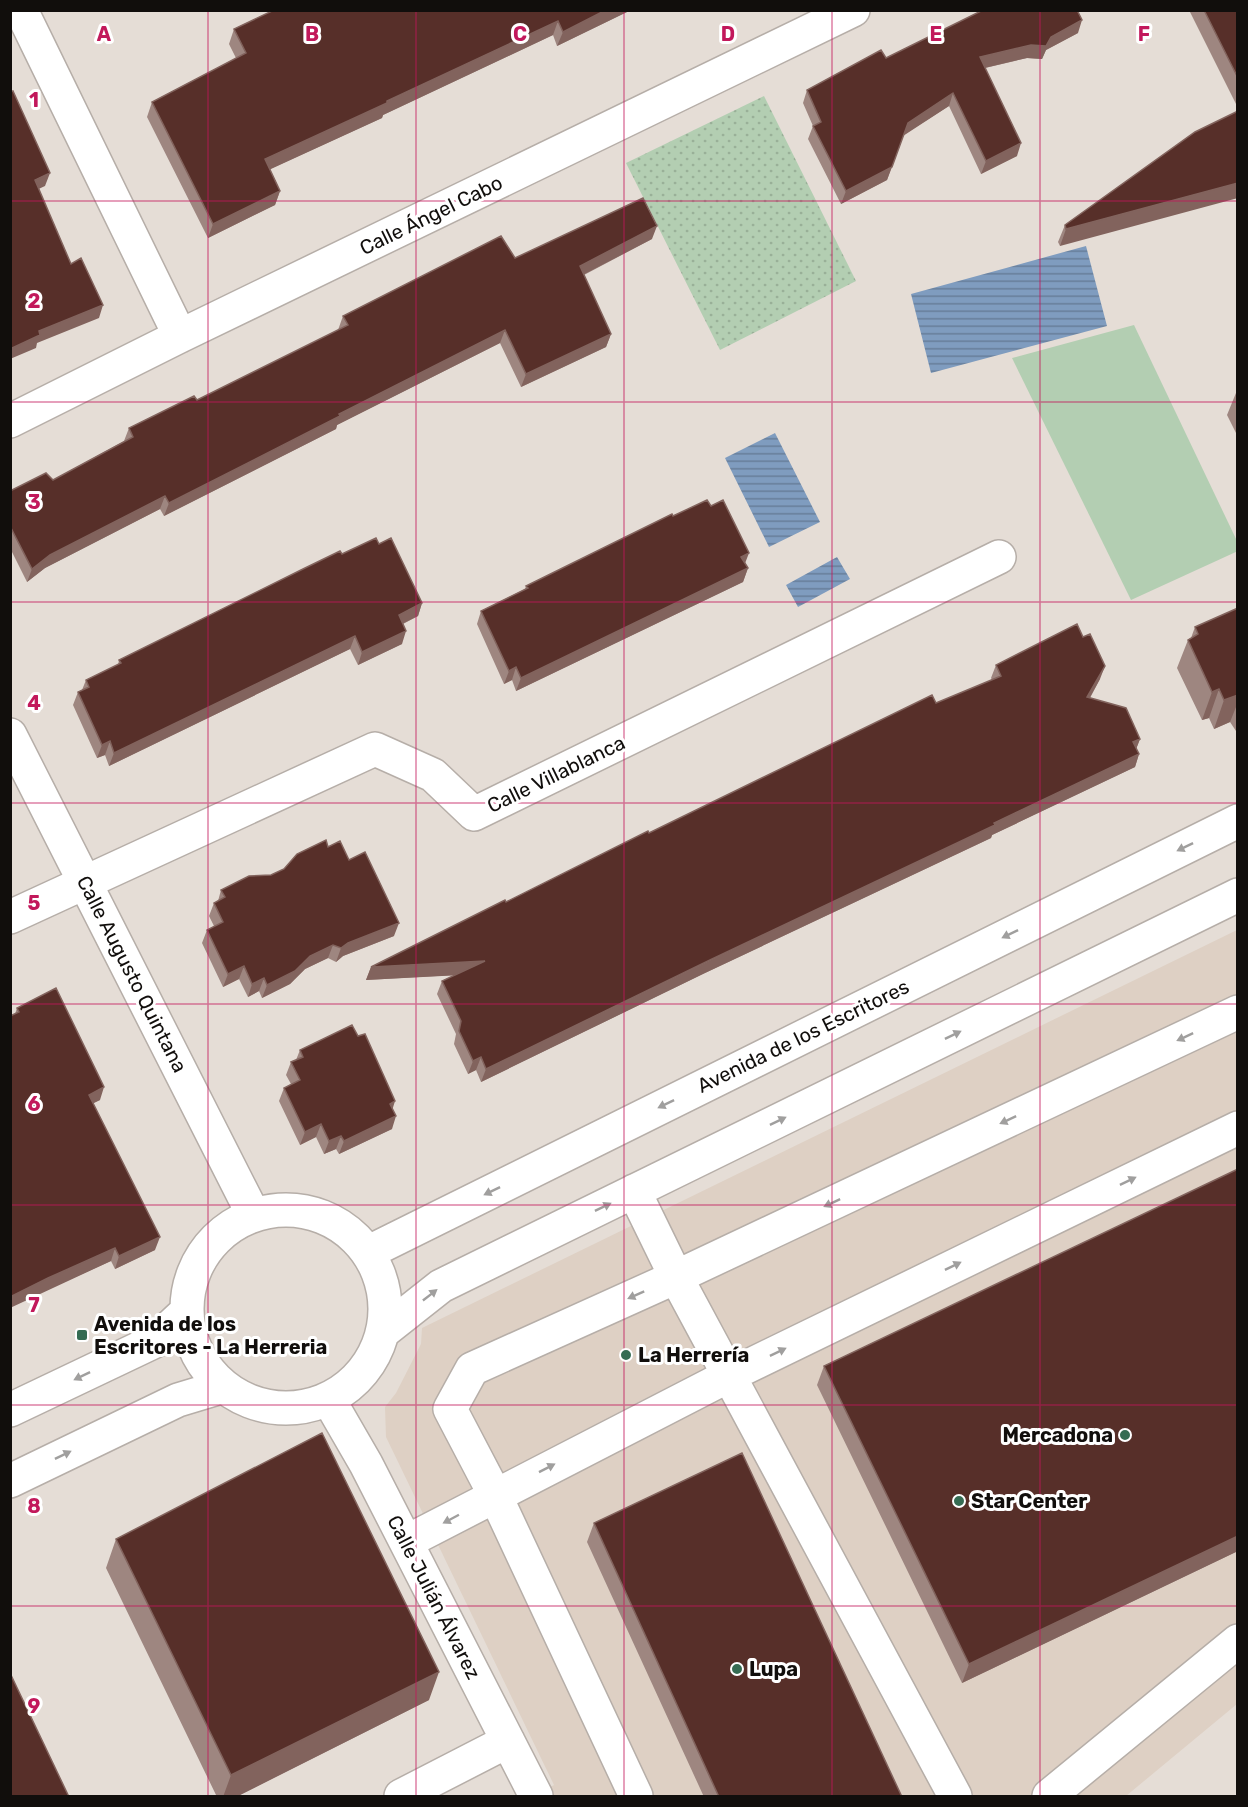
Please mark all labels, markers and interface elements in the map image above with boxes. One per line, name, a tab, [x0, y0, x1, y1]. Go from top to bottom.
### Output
text: A	[97, 22, 112, 46]
text: B	[305, 22, 319, 46]
text: C	[513, 22, 527, 46]
text: D	[721, 22, 735, 46]
text: E	[930, 22, 942, 46]
text: F	[1138, 22, 1150, 46]
text: 1	[29, 88, 39, 112]
street label: Calle Ángel Cabo	[356, 170, 506, 260]
text: 2	[28, 289, 41, 313]
text: 3	[27, 490, 41, 514]
text: 4	[27, 691, 41, 715]
street label: Calle Villablanca	[483, 730, 629, 818]
one-way arrow	[1176, 842, 1193, 852]
street label: Calle Augusto Quintana	[72, 872, 192, 1076]
text: 5	[28, 891, 41, 915]
one-way arrow	[1002, 929, 1019, 938]
street label: Avenida de los Escritores	[693, 974, 913, 1098]
one-way arrow	[945, 1030, 962, 1039]
one-way arrow	[1176, 1033, 1193, 1042]
text: 6	[27, 1092, 41, 1116]
one-way arrow	[658, 1100, 675, 1109]
one-way arrow	[770, 1116, 787, 1125]
one-way arrow	[1000, 1116, 1017, 1125]
one-way arrow	[1120, 1176, 1137, 1186]
one-way arrow	[483, 1186, 500, 1196]
one-way arrow	[823, 1199, 840, 1208]
one-way arrow	[595, 1202, 612, 1211]
one-way arrow	[944, 1262, 961, 1271]
one-way arrow	[422, 1288, 438, 1301]
one-way arrow	[627, 1290, 645, 1300]
text: 7	[28, 1293, 40, 1317]
place label: Avenida de los Escritores - La Herreria	[94, 1312, 327, 1359]
marker: Avenida de los Escritores - La Herreria	[75, 1328, 89, 1342]
place label: La Herrería	[638, 1343, 749, 1367]
one-way arrow	[769, 1347, 786, 1357]
marker: La Herrería	[619, 1348, 633, 1362]
one-way arrow	[74, 1371, 91, 1380]
place label: Mercadona	[1002, 1423, 1113, 1447]
marker: Mercadona	[1118, 1428, 1132, 1442]
one-way arrow	[55, 1451, 72, 1460]
one-way arrow	[539, 1464, 556, 1473]
place label: Star Center	[971, 1489, 1087, 1513]
text: 8	[27, 1494, 41, 1518]
marker: Star Center	[952, 1494, 966, 1508]
street label: Calle Julián Álvarez	[382, 1511, 486, 1683]
one-way arrow	[442, 1514, 459, 1524]
place label: Lupa	[749, 1657, 798, 1681]
marker: Lupa	[730, 1662, 744, 1676]
text: 9	[28, 1694, 41, 1718]

